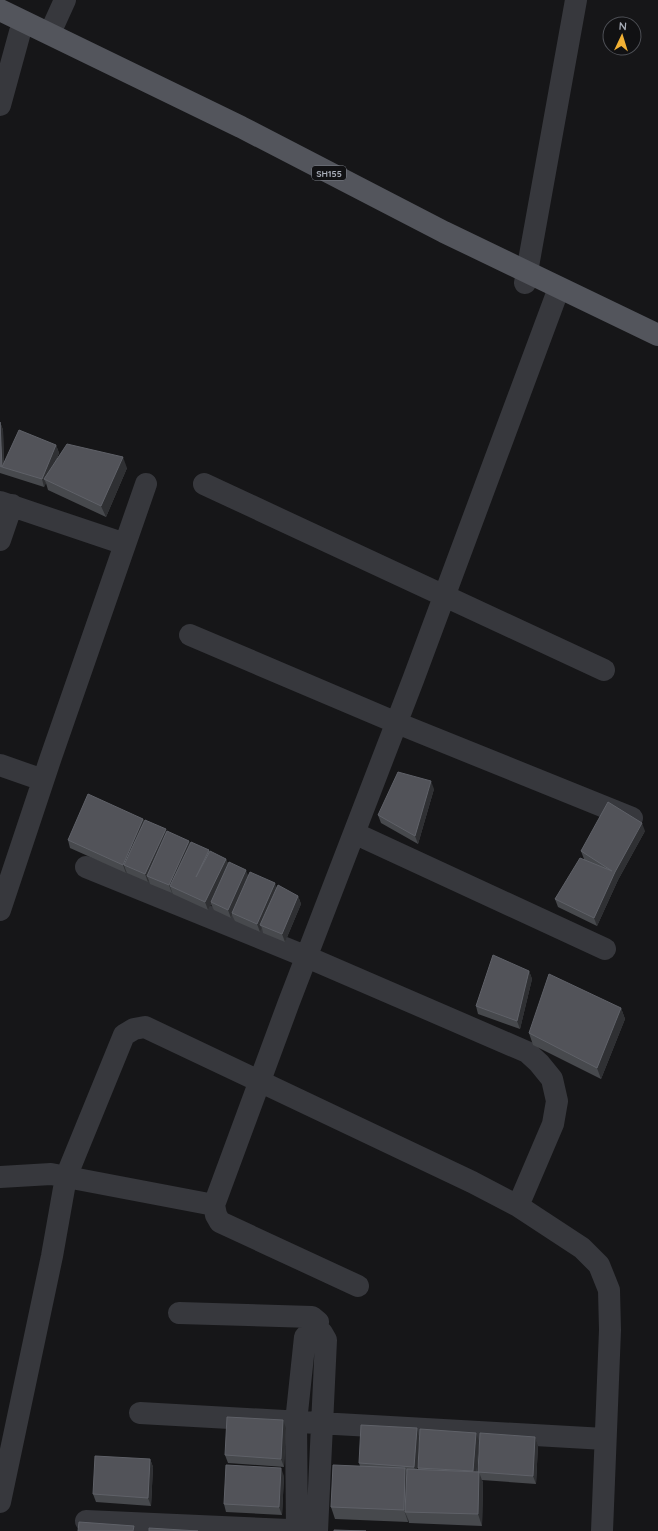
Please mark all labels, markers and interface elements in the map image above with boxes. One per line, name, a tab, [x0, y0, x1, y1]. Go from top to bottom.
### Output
north arrow	[602, 16, 642, 56]
text: N	[618, 19, 627, 33]
road number: SH155	[312, 166, 346, 180]

